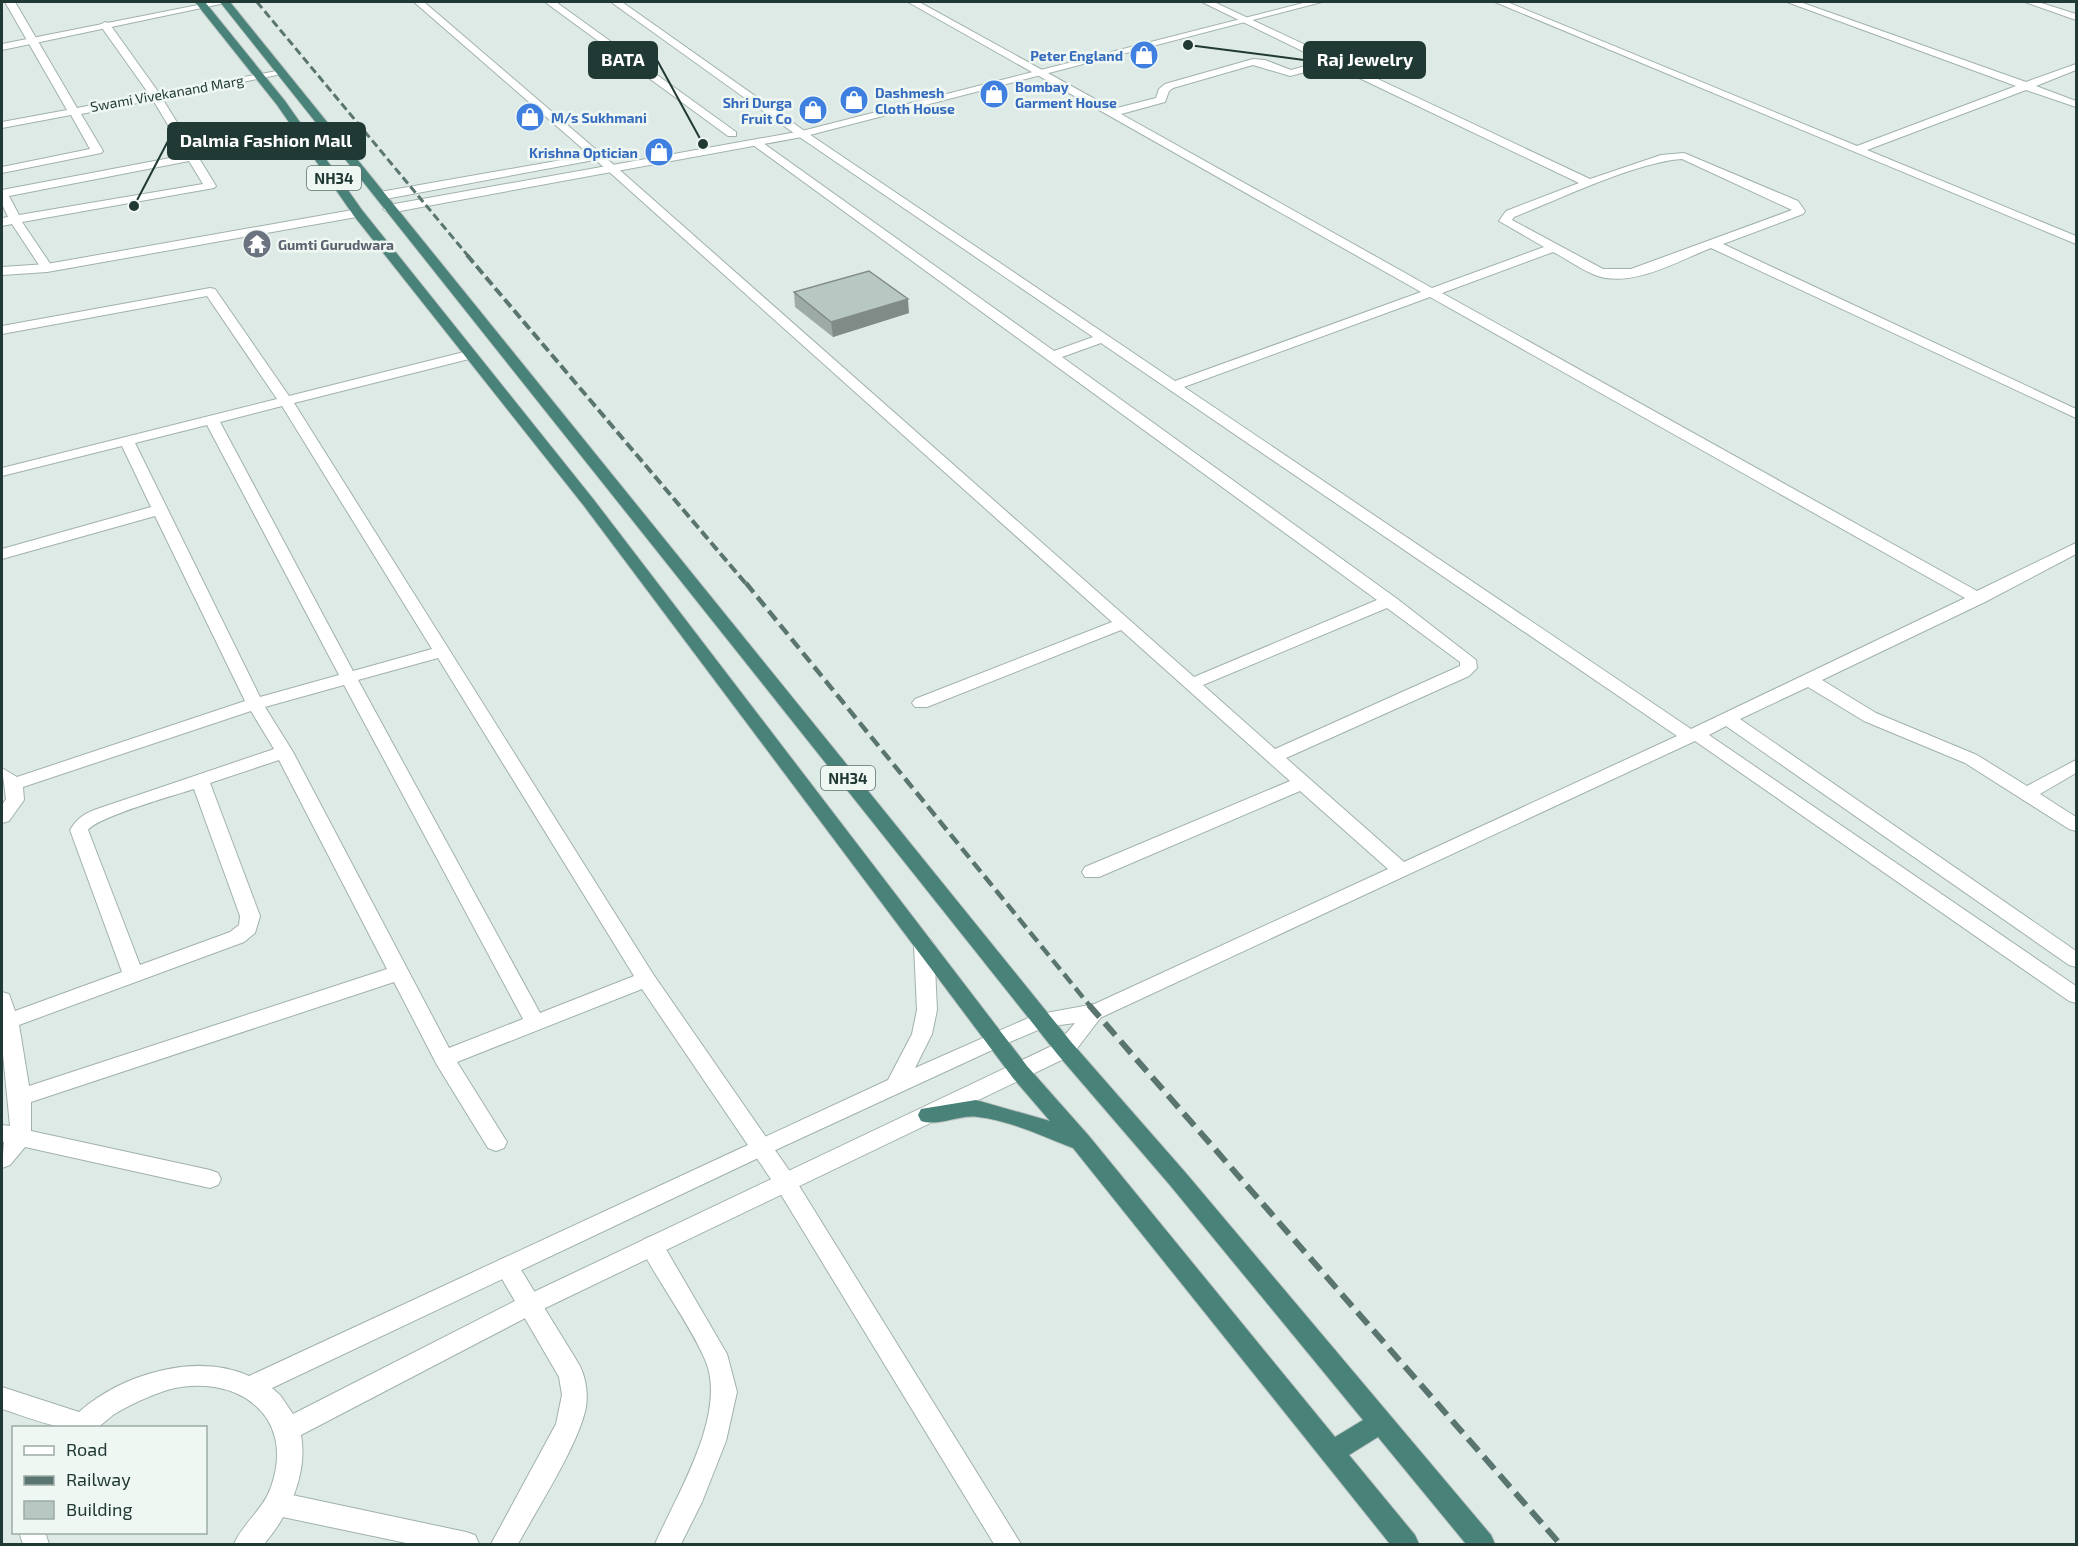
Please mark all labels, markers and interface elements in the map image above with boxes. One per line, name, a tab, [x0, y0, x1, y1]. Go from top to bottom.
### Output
shop icon: Peter England	[1128, 39, 1160, 71]
callout: BATA	[589, 42, 657, 78]
callout: Raj Jewelry	[1304, 42, 1425, 78]
place label: Peter England	[1030, 47, 1123, 64]
text: BATA	[601, 48, 645, 70]
text: Raj Jewelry	[1317, 48, 1414, 70]
street label: Swami Vivekanand Marg	[89, 71, 245, 115]
shop icon: Bombay Garment House	[978, 78, 1010, 110]
place label: Bombay Garment House	[1015, 78, 1117, 111]
shop icon: Dashmesh Cloth House	[838, 84, 870, 116]
place label: Dashmesh Cloth House	[875, 84, 955, 117]
place label: Shri Durga Fruit Co	[723, 94, 792, 127]
shop icon: Shri Durga Fruit Co	[797, 94, 829, 126]
shop icon: M/s Sukhmani	[514, 101, 546, 133]
place label: M/s Sukhmani	[551, 109, 647, 126]
callout: Dalmia Fashion Mall	[168, 123, 365, 159]
text: Dalmia Fashion Mall	[180, 129, 352, 151]
shop icon: Krishna Optician	[643, 136, 675, 168]
place label: Krishna Optician	[529, 144, 638, 161]
road number: NH34	[307, 166, 361, 190]
temple icon: Gumti Gurudwara	[241, 228, 273, 260]
place label: Gumti Gurudwara	[278, 236, 394, 253]
road number: NH34	[821, 766, 875, 790]
legend	[12, 1426, 207, 1534]
text: Road	[66, 1438, 107, 1460]
text: Railway	[66, 1468, 131, 1490]
text: Building	[66, 1498, 133, 1520]

